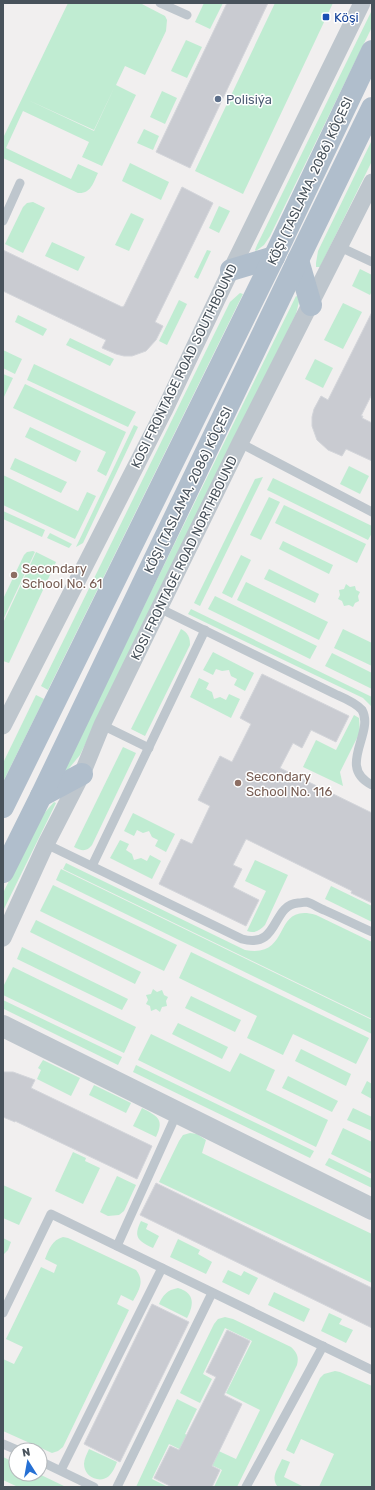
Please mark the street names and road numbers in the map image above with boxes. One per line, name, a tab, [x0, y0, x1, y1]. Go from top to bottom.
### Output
street label: KÖŞI (TASLAMA, 2086) KÖÇESI	[264, 95, 356, 267]
street label: KOSI FRONTAGE ROAD SOUTHBOUND	[128, 261, 240, 471]
street label: KÖŞI (TASLAMA, 2086) KÖÇESI	[141, 404, 235, 576]
street label: KOSI FRONTAGE ROAD NORTHBOUND	[128, 453, 240, 663]

